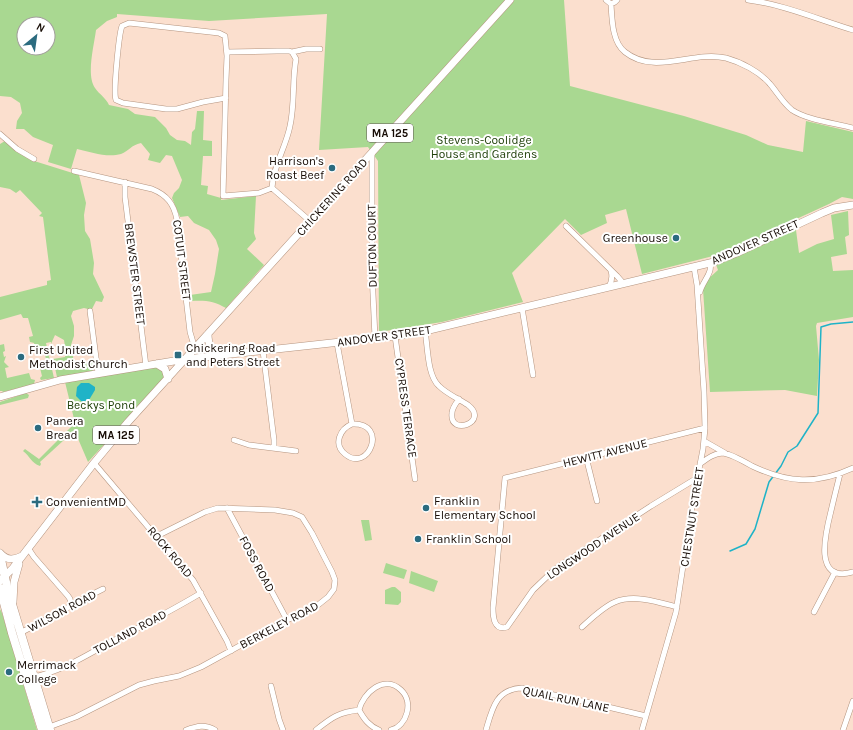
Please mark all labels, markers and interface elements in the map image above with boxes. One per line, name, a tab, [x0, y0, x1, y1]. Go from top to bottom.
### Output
north arrow	[16, 16, 56, 56]
text: N	[34, 20, 47, 35]
road number: MA 125	[367, 124, 413, 142]
park label: Stevens-Coolidge House and Gardens	[431, 133, 537, 161]
place label: Harrison's Roast Beef	[266, 154, 325, 182]
street label: CHICKERING ROAD	[293, 155, 371, 239]
marker: Harrison's Roast Beef	[327, 163, 337, 173]
street label: DUFTON COURT	[364, 204, 380, 288]
street label: ANDOVER STREET	[709, 216, 801, 268]
street label: COTUIT STREET	[170, 219, 194, 301]
street label: BREWSTER STREET	[122, 222, 148, 326]
place label: Greenhouse	[603, 231, 668, 245]
marker: Greenhouse	[671, 233, 681, 243]
street label: ANDOVER STREET	[336, 322, 432, 350]
place label: Chickering Road and Peters Street	[186, 341, 280, 369]
place label: First United Methodist Church	[29, 343, 128, 371]
marker: Chickering Road and Peters Street	[173, 350, 183, 360]
marker: First United Methodist Church	[16, 352, 26, 362]
street label: CYPRESS TERRACE	[392, 357, 420, 459]
park label: Beckys Pond	[67, 398, 135, 412]
place label: Panera Bread	[46, 414, 84, 442]
marker: Panera Bread	[33, 423, 43, 433]
road number: MA 125	[93, 426, 139, 444]
street label: HEWITT AVENUE	[561, 436, 649, 470]
street label: CHESTNUT STREET	[677, 466, 707, 568]
place label: Franklin Elementary School	[434, 494, 536, 522]
place label: ConvenientMD	[46, 495, 126, 509]
marker: ConvenientMD	[31, 496, 43, 508]
marker: Franklin Elementary School	[421, 503, 431, 513]
street label: LONGWOOD AVENUE	[544, 510, 642, 582]
street label: ROCK ROAD	[145, 524, 195, 580]
place label: Franklin School	[426, 532, 511, 546]
street label: FOSS ROAD	[236, 534, 278, 594]
marker: Franklin School	[413, 534, 423, 544]
street label: WILSON ROAD	[25, 587, 99, 635]
street label: BERKELEY ROAD	[237, 598, 321, 652]
street label: TOLLAND ROAD	[91, 607, 169, 657]
place label: Merrimack College	[17, 658, 77, 686]
marker: Merrimack College	[4, 667, 14, 677]
street label: QUAIL RUN LANE	[521, 683, 611, 715]

